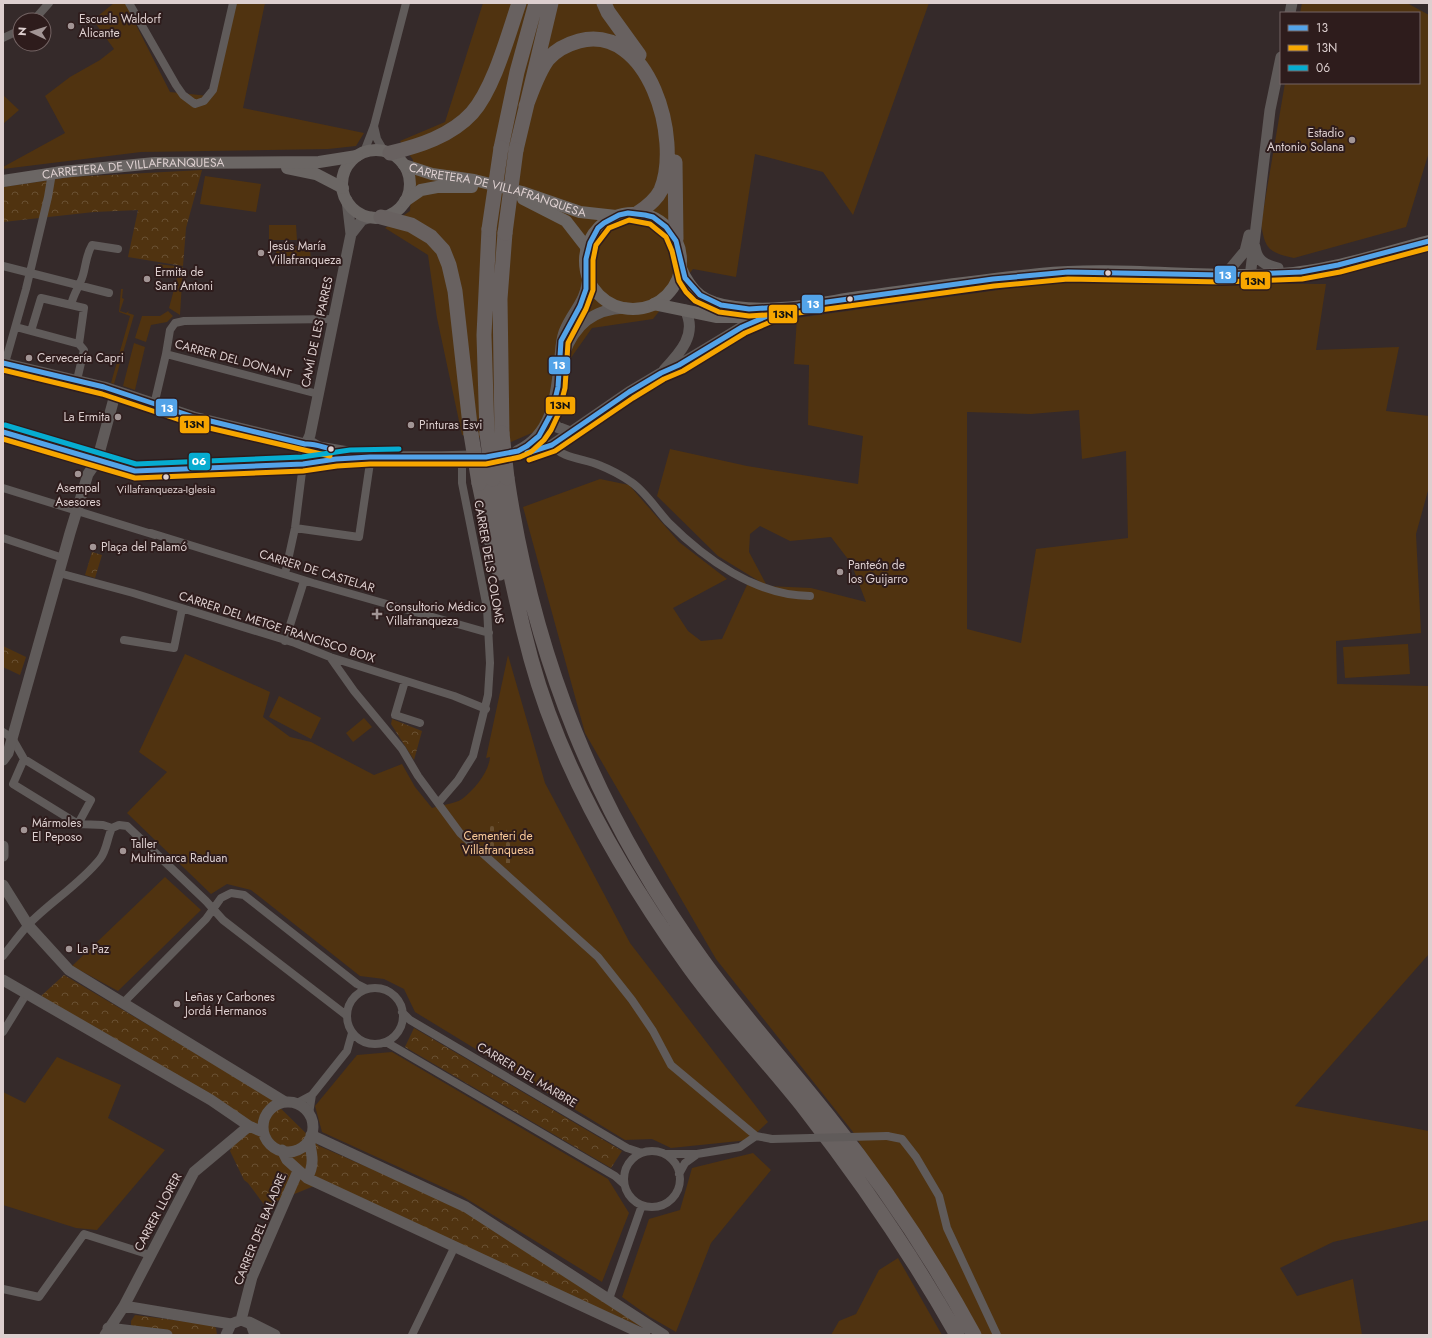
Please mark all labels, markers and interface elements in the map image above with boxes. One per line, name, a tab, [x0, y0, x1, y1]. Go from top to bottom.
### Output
place label: Escuela Waldorf Alicante	[79, 10, 162, 42]
north arrow	[12, 12, 52, 52]
legend	[1280, 12, 1420, 84]
text: 13	[1316, 19, 1328, 37]
marker: Escuela Waldorf Alicante	[66, 21, 76, 31]
text: N	[14, 26, 30, 36]
text: 13N	[1316, 39, 1337, 57]
text: 06	[1316, 59, 1330, 77]
place label: Estadio Antonio Solana	[1267, 124, 1344, 156]
marker: Estadio Antonio Solana	[1347, 135, 1357, 145]
street label: CARRETERA DE VILLAFRANQUESA	[41, 154, 224, 184]
street label: CARRETERA DE VILLAFRANQUESA	[406, 158, 587, 222]
place label: Jesús María Villafranqueza	[267, 237, 342, 269]
marker: Jesús María Villafranqueza	[256, 248, 266, 258]
place label: Ermita de Sant Antoni	[155, 263, 213, 295]
line badge: 13	[1214, 265, 1237, 284]
text: 13	[1219, 267, 1231, 283]
unlabelled marker	[1103, 268, 1113, 278]
line badge: 13N	[1240, 271, 1271, 290]
text: 13N	[1244, 273, 1266, 289]
marker: Ermita de Sant Antoni	[142, 274, 152, 284]
street label: CAMÍ DE LES PARRES	[296, 274, 338, 389]
line badge: 13	[801, 294, 824, 314]
unlabelled marker	[845, 294, 855, 304]
text: 13	[807, 296, 819, 312]
line badge: 13N	[768, 304, 798, 324]
text: 13N	[772, 306, 794, 322]
street label: CARRER DEL DONANT	[173, 335, 294, 383]
place label: Cervecería Capri	[37, 349, 124, 367]
marker: Cervecería Capri	[24, 353, 34, 363]
line badge: 13	[548, 356, 571, 375]
text: 13	[553, 357, 565, 373]
line badge: 13N	[545, 396, 576, 415]
text: 13N	[549, 397, 571, 413]
line badge: 13	[155, 398, 178, 417]
text: 13	[161, 400, 173, 416]
place label: La Ermita	[63, 408, 110, 426]
marker: La Ermita	[113, 412, 123, 422]
line badge: 13N	[179, 415, 210, 434]
text: 13N	[183, 416, 205, 432]
place label: Pinturas Esvi	[419, 416, 482, 434]
marker: Pinturas Esvi	[406, 420, 416, 430]
unlabelled marker	[326, 444, 336, 454]
line badge: 06	[188, 452, 211, 471]
text: 06	[192, 453, 206, 469]
marker: Asempal Asesores	[73, 469, 83, 479]
marker: Villafranqueza-Iglesia	[161, 472, 171, 482]
place label: Asempal Asesores	[55, 479, 101, 511]
place label: Villafranqueza-Iglesia	[117, 481, 215, 497]
street label: CARRER DELS COLOMS	[469, 499, 509, 626]
place label: Plaça del Palamó	[101, 538, 187, 556]
marker: Plaça del Palamó	[88, 542, 98, 552]
street label: CARRER DE CASTELAR	[257, 545, 377, 597]
place label: Panteón de los Guijarro	[848, 556, 908, 588]
marker: Panteón de los Guijarro	[835, 567, 845, 577]
street label: CARRER DEL METGE FRANCISCO BOIX	[176, 587, 378, 667]
place label: Consultorio Médico Villafranqueza	[386, 598, 486, 630]
marker: Consultorio Médico Villafranqueza	[371, 608, 383, 620]
place label: Mármoles El Peposo	[32, 814, 83, 846]
marker: Mármoles El Peposo	[19, 825, 29, 835]
park label: Cementeri de Villafranquesa	[462, 827, 534, 859]
place label: Taller Multimarca Raduan	[131, 835, 228, 867]
marker: Taller Multimarca Raduan	[118, 846, 128, 856]
place label: La Paz	[77, 940, 110, 958]
marker: La Paz	[64, 944, 74, 954]
place label: Leñas y Carbones Jordá Hermanos	[183, 988, 275, 1020]
marker: Leñas y Carbones Jordá Hermanos	[172, 999, 182, 1009]
street label: CARRER DEL MARBRE	[473, 1038, 581, 1112]
street label: CARRER LLORER	[130, 1169, 186, 1254]
street label: CARRER DEL BALADRE	[229, 1170, 291, 1288]

